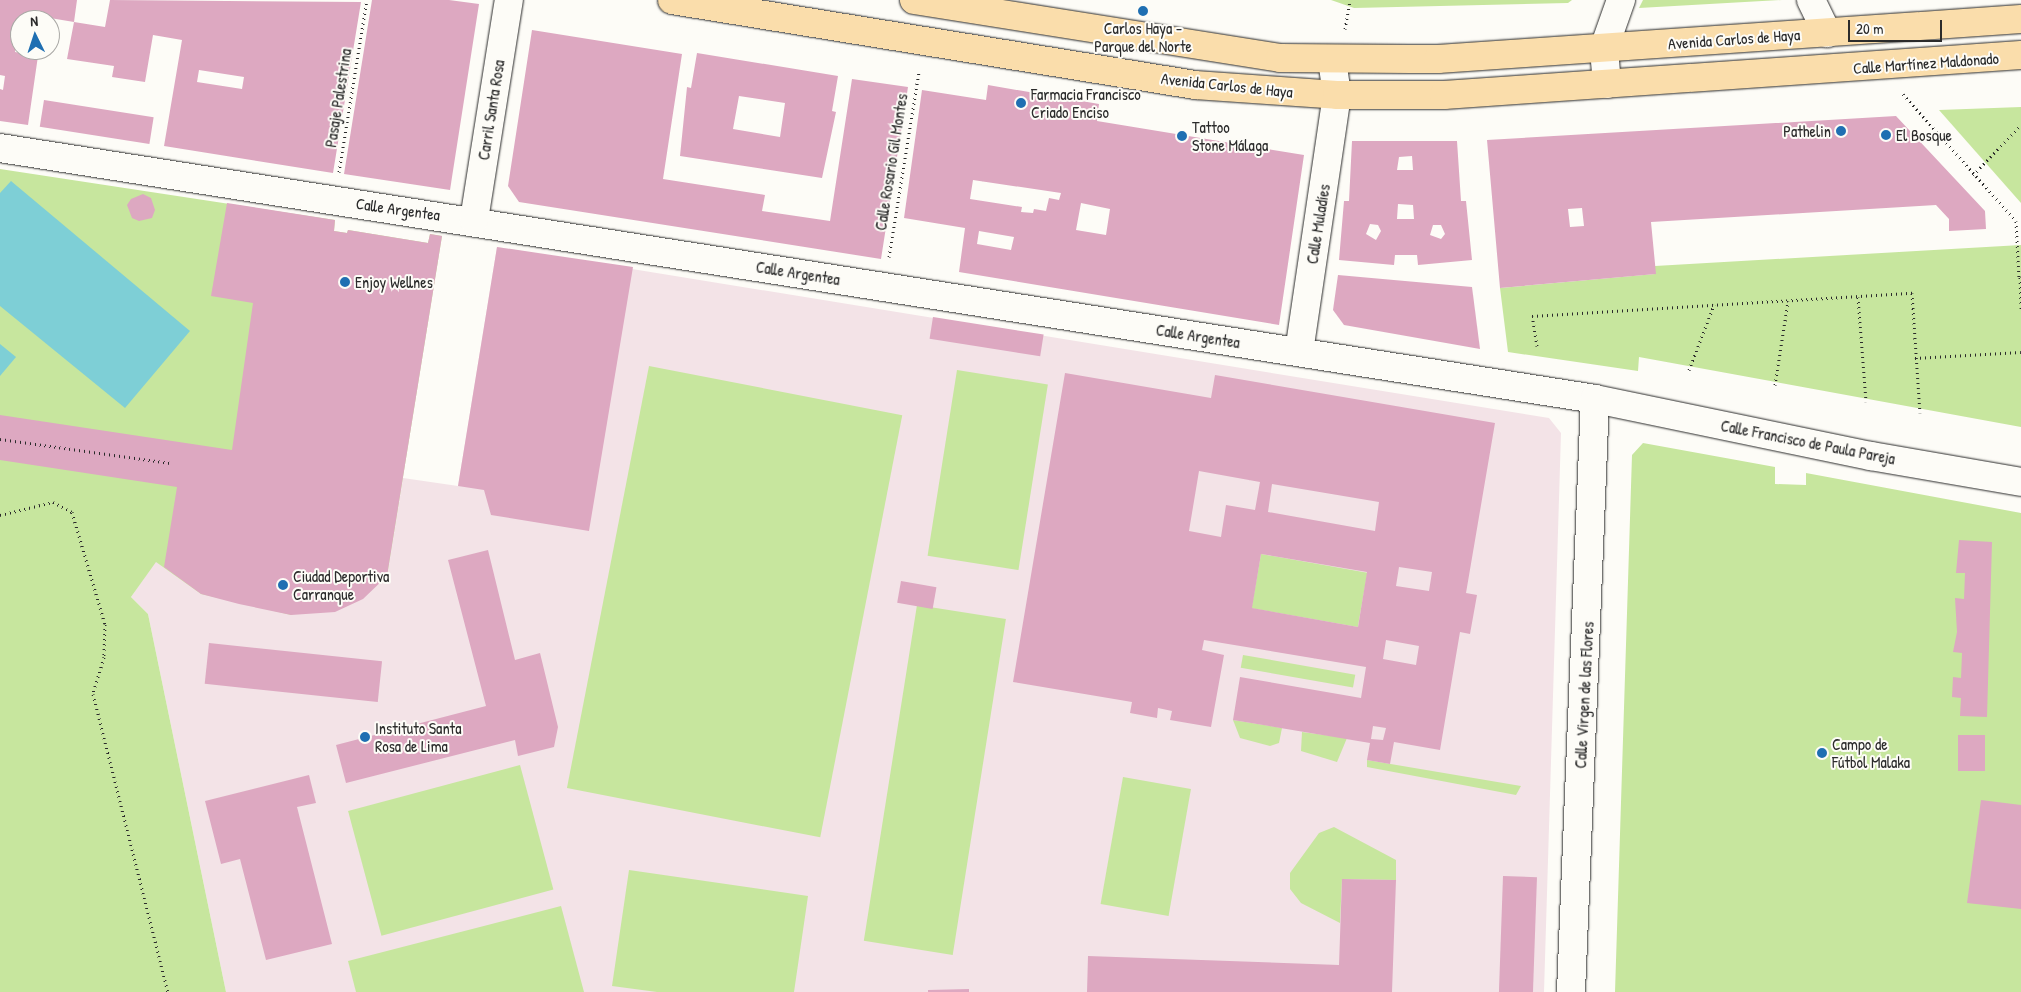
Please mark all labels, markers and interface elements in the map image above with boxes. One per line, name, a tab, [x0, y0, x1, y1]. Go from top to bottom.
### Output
marker: Carlos Haya - Parque del Norte	[1137, 5, 1149, 17]
north arrow	[10, 10, 60, 60]
scale bar	[1851, 10, 1945, 42]
text: N	[30, 11, 38, 30]
place label: Carlos Haya - Parque del Norte	[1094, 18, 1192, 56]
text: 20 m	[1856, 18, 1883, 39]
street label: Avenida Carlos de Haya	[1667, 25, 1801, 53]
street label: Pasaje Palestrina	[321, 47, 355, 149]
street label: Calle Martínez Maldonado	[1852, 48, 2000, 78]
street label: Carril Santa Rosa	[474, 58, 508, 162]
street label: Avenida Carlos de Haya	[1160, 69, 1294, 101]
place label: Farmacia Francisco Criado Enciso	[1031, 84, 1141, 122]
street label: Calle Rosario Gil Montes	[871, 92, 911, 232]
marker: Farmacia Francisco Criado Enciso	[1015, 97, 1027, 109]
place label: Tattoo Stone Málaga	[1192, 117, 1268, 155]
place label: Pathelin	[1783, 121, 1831, 141]
marker: Pathelin	[1835, 125, 1847, 137]
place label: El Bosque	[1896, 125, 1952, 145]
marker: El Bosque	[1880, 129, 1892, 141]
marker: Tattoo Stone Málaga	[1176, 130, 1188, 142]
street label: Calle Muladíes	[1302, 183, 1334, 265]
street label: Calle Argentea	[355, 194, 441, 224]
street label: Calle Argentea	[755, 257, 841, 289]
place label: Enjoy Wellnes	[355, 272, 433, 292]
marker: Enjoy Wellnes	[339, 276, 351, 288]
street label: Calle Argentea	[1155, 320, 1241, 352]
street label: Calle Francisco de Paula Pareja	[1719, 416, 1897, 468]
place label: Ciudad Deportiva Carranque	[293, 566, 389, 604]
marker: Ciudad Deportiva Carranque	[277, 579, 289, 591]
street label: Calle Virgen de las Flores	[1571, 621, 1597, 769]
place label: Instituto Santa Rosa de Lima	[375, 718, 461, 756]
marker: Instituto Santa Rosa de Lima	[359, 731, 371, 743]
place label: Campo de Fútbol Malaka	[1832, 734, 1910, 772]
marker: Campo de Fútbol Malaka	[1816, 747, 1828, 759]

